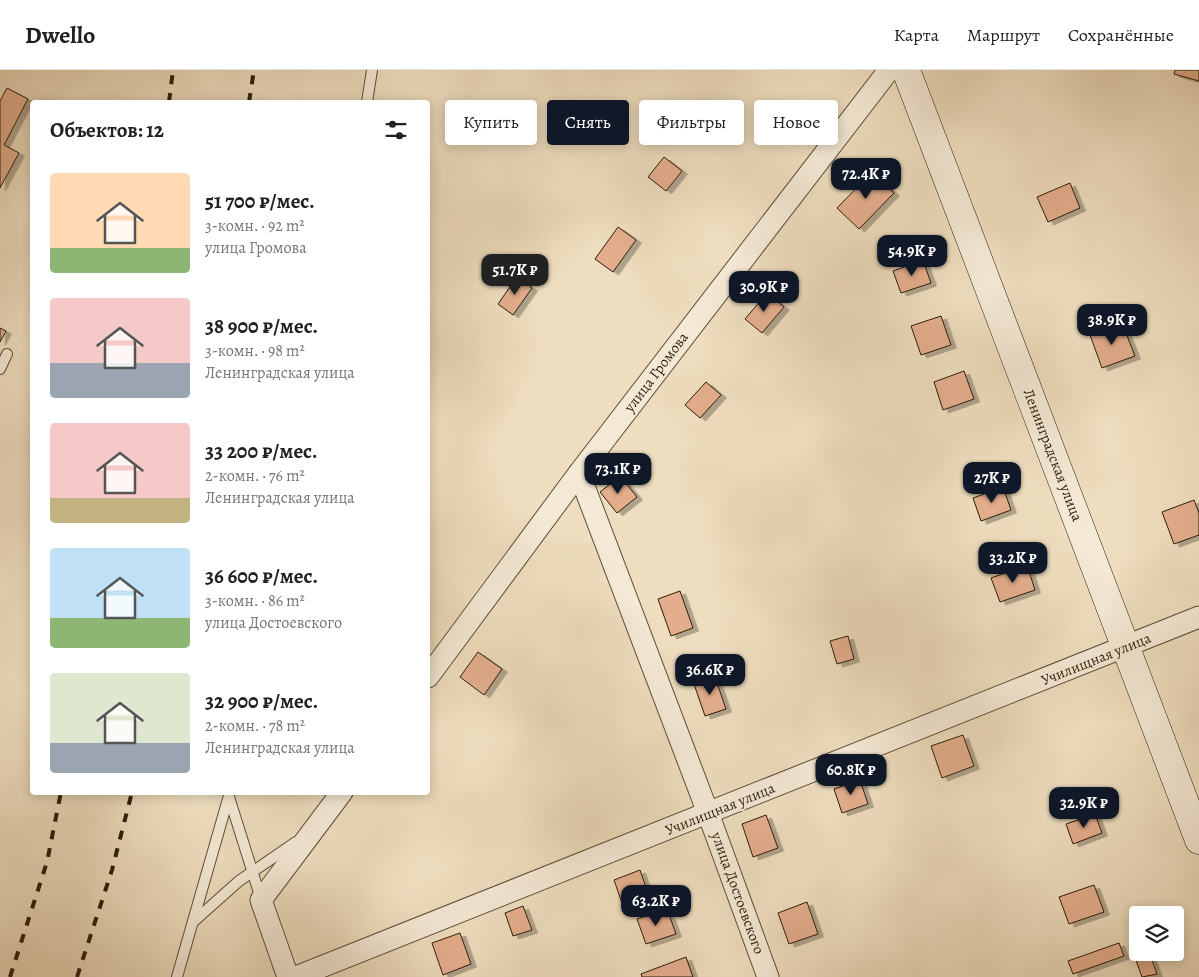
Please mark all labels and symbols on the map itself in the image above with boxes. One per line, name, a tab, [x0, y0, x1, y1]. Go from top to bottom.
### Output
pin: 72.4K ₽	[820, 158, 912, 200]
pin: 54.9K ₽	[866, 234, 958, 277]
pin: 51.7K ₽	[469, 254, 561, 296]
pin: 30.9K ₽	[718, 270, 810, 313]
pin: 38.9K ₽	[1066, 304, 1158, 346]
street label: улица Громова	[619, 328, 693, 417]
street label: Ленинградская улица	[1019, 386, 1088, 524]
pin: 73.1K ₽	[572, 452, 664, 495]
pin: 27K ₽	[957, 462, 1027, 504]
pin: 33.2K ₽	[967, 542, 1059, 584]
street label: Училищная улица	[1038, 628, 1154, 690]
pin: 36.6K ₽	[664, 654, 756, 696]
pin: 60.8K ₽	[805, 754, 897, 796]
street label: Училищная улица	[662, 778, 778, 840]
pin: 32.9K ₽	[1038, 786, 1130, 829]
street label: улица Достоевского	[706, 828, 769, 957]
pin: 63.2K ₽	[610, 884, 702, 927]

